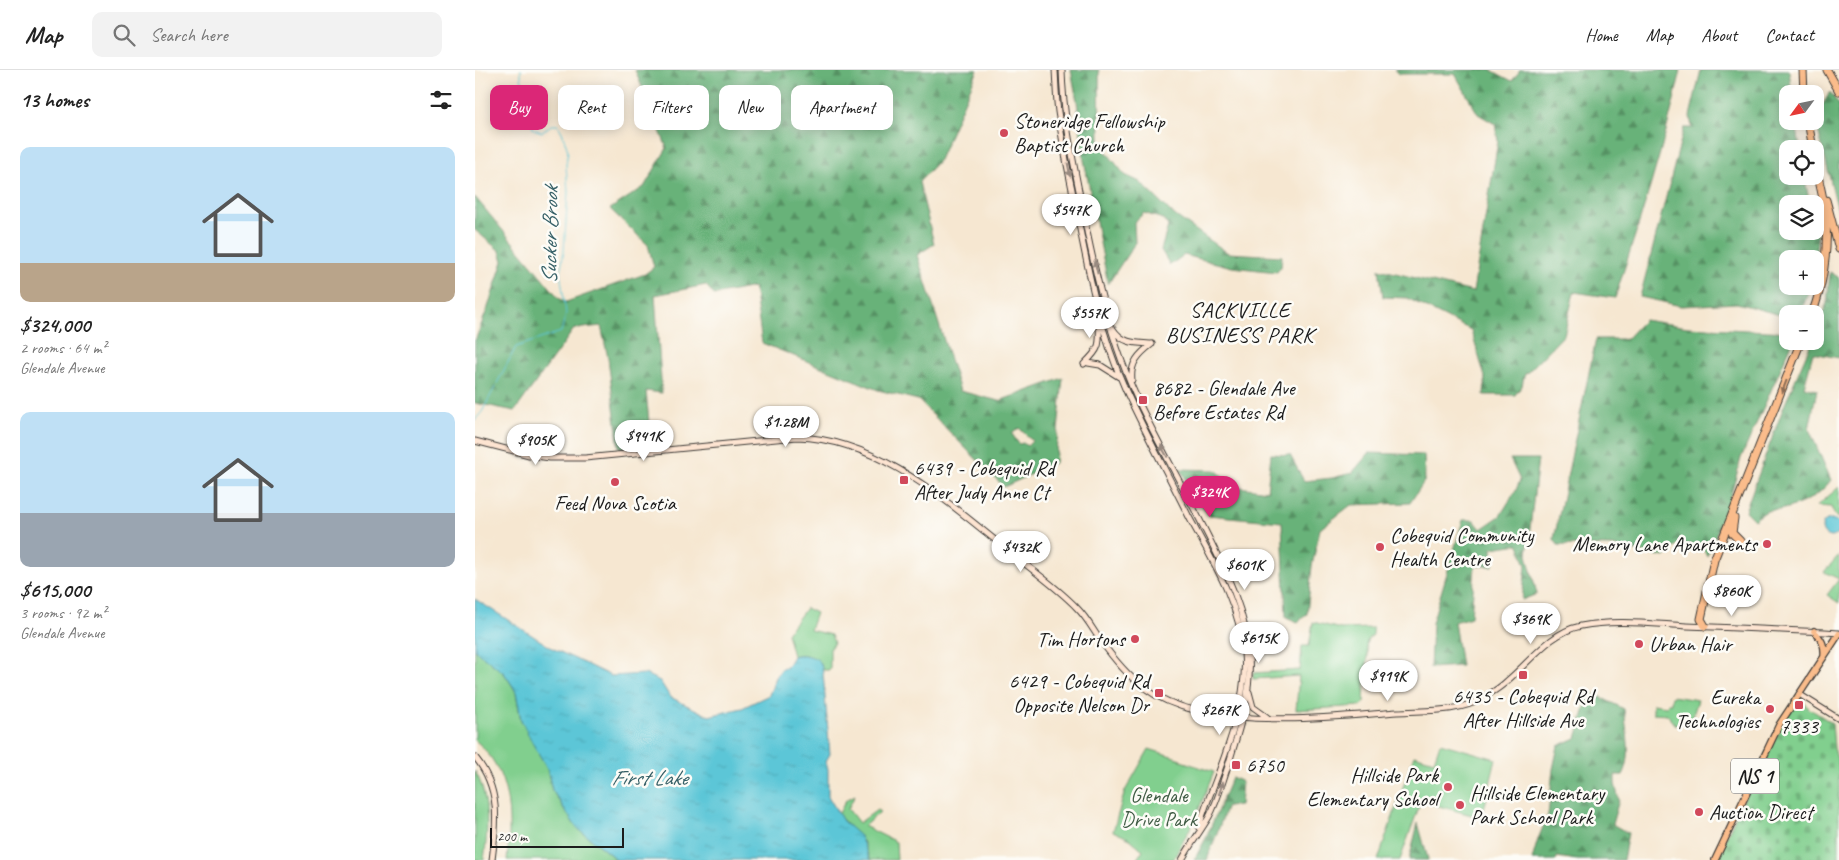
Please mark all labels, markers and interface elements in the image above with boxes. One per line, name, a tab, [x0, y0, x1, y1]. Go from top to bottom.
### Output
search box	[92, 12, 442, 57]
text: Map	[25, 20, 62, 50]
icon: search	[110, 21, 138, 49]
text: Search here	[150, 23, 228, 47]
text: Home	[1585, 24, 1618, 46]
text: Map	[1646, 24, 1673, 46]
text: About	[1701, 24, 1737, 46]
text: Contact	[1765, 24, 1814, 46]
chip: Buy	[490, 85, 548, 130]
chip: Rent	[558, 85, 624, 130]
chip: Filters	[634, 85, 709, 130]
chip: New	[719, 85, 781, 130]
chip: Apartment	[791, 85, 893, 130]
north arrow	[1779, 85, 1824, 130]
map controls	[1779, 85, 1824, 350]
icon: filters	[427, 86, 455, 114]
text: 13 homes	[20, 87, 89, 113]
place label: Stoneridge Fellowship Baptist Church	[1014, 108, 1166, 158]
marker: Stoneridge Fellowship Baptist Church	[998, 127, 1010, 139]
button: locate	[1779, 140, 1824, 185]
one-way arrow	[1065, 163, 1073, 179]
icon: home	[193, 180, 283, 270]
water label: Sucker Brook	[535, 182, 565, 284]
pin: $547K	[1036, 194, 1106, 236]
button: layers	[1779, 195, 1824, 240]
text: $547K	[1053, 200, 1089, 220]
button: +	[1779, 250, 1824, 295]
one-way arrow	[1092, 259, 1100, 274]
pin: $557K	[1055, 296, 1125, 339]
district label: SACKVILLE BUSINESS PARK	[1166, 296, 1317, 349]
text: $557K	[1072, 303, 1108, 323]
button: −	[1779, 305, 1824, 350]
text: $324,000	[20, 312, 90, 338]
text: 2 rooms · 64 m²	[20, 338, 106, 358]
text: Glendale Avenue	[20, 358, 104, 378]
place label: 8682 - Glendale Ave Before Estates Rd	[1153, 375, 1297, 425]
one-way arrow	[1779, 380, 1787, 394]
marker: 8682 - Glendale Ave Before Estates Rd	[1137, 394, 1149, 406]
pin: $1.28M	[745, 406, 827, 448]
text: $1.28M	[764, 412, 808, 432]
pin: $941K	[609, 420, 679, 462]
pin: $905K	[501, 424, 571, 466]
text: $941K	[626, 426, 662, 446]
text: $905K	[518, 430, 554, 450]
one-way arrow	[1160, 444, 1168, 459]
icon: home	[193, 445, 283, 535]
place label: 6439 - Cobequid Rd After Judy Anne Ct	[914, 455, 1058, 505]
marker: 6439 - Cobequid Rd After Judy Anne Ct	[898, 474, 910, 486]
marker: Feed Nova Scotia	[609, 476, 621, 488]
pin: $324K	[1175, 476, 1245, 518]
text: $324K	[1192, 482, 1228, 502]
place label: Feed Nova Scotia	[554, 490, 677, 516]
place label: Cobequid Community Health Centre	[1390, 522, 1535, 572]
pin: $432K	[986, 530, 1056, 573]
place label: Memory Lane Apartments	[1573, 531, 1759, 557]
text: $432K	[1003, 537, 1039, 557]
marker: Memory Lane Apartments	[1761, 538, 1773, 550]
marker: Cobequid Community Health Centre	[1374, 541, 1386, 553]
pin: $601K	[1210, 548, 1280, 591]
text: $601K	[1226, 555, 1264, 575]
pin: $860K	[1697, 574, 1767, 617]
text: $615,000	[20, 577, 90, 603]
text: $860K	[1713, 581, 1751, 601]
pin: $369K	[1496, 602, 1566, 645]
text: 3 rooms · 92 m²	[20, 603, 106, 623]
text: $369K	[1512, 609, 1550, 629]
pin: $615K	[1224, 622, 1294, 664]
text: Glendale Avenue	[20, 623, 104, 643]
place label: Tim Hortons	[1037, 626, 1127, 652]
text: $615K	[1240, 628, 1278, 648]
place label: Urban Hair	[1649, 631, 1734, 657]
marker: Tim Hortons	[1129, 633, 1141, 645]
marker: Urban Hair	[1633, 638, 1645, 650]
pin: $919K	[1353, 660, 1423, 702]
text: $919K	[1370, 666, 1406, 686]
place label: 6429 - Cobequid Rd Opposite Nelson Dr	[1009, 668, 1153, 718]
marker: 6435 - Cobequid Rd After Hillside Ave	[1517, 669, 1529, 681]
place label: 6435 - Cobequid Rd After Hillside Ave	[1453, 683, 1597, 733]
place label: Eureka Technologies	[1675, 684, 1762, 734]
marker: 6429 - Cobequid Rd Opposite Nelson Dr	[1153, 687, 1165, 699]
pin: $267K	[1185, 694, 1255, 736]
marker: 7333	[1793, 699, 1805, 711]
text: $267K	[1201, 700, 1239, 720]
marker: Eureka Technologies	[1764, 703, 1776, 715]
place label: 7333	[1780, 713, 1819, 739]
place label: 6750	[1246, 752, 1285, 778]
road number: NS 1	[1731, 758, 1779, 794]
marker: 6750	[1230, 759, 1242, 771]
place label: Hillside Park Elementary School	[1307, 762, 1441, 812]
water label: First Lake	[611, 764, 690, 792]
place label: Hillside Elementary Park School Park	[1470, 780, 1606, 830]
one-way arrow	[1217, 781, 1225, 796]
marker: Hillside Park Elementary School	[1442, 781, 1454, 793]
park label: Glendale Drive Park	[1121, 782, 1199, 832]
marker: Hillside Elementary Park School Park	[1454, 799, 1466, 811]
place label: Auction Direct	[1709, 799, 1816, 825]
marker: Auction Direct	[1693, 806, 1705, 818]
scale bar	[490, 825, 624, 848]
text: 200 m	[497, 828, 527, 845]

